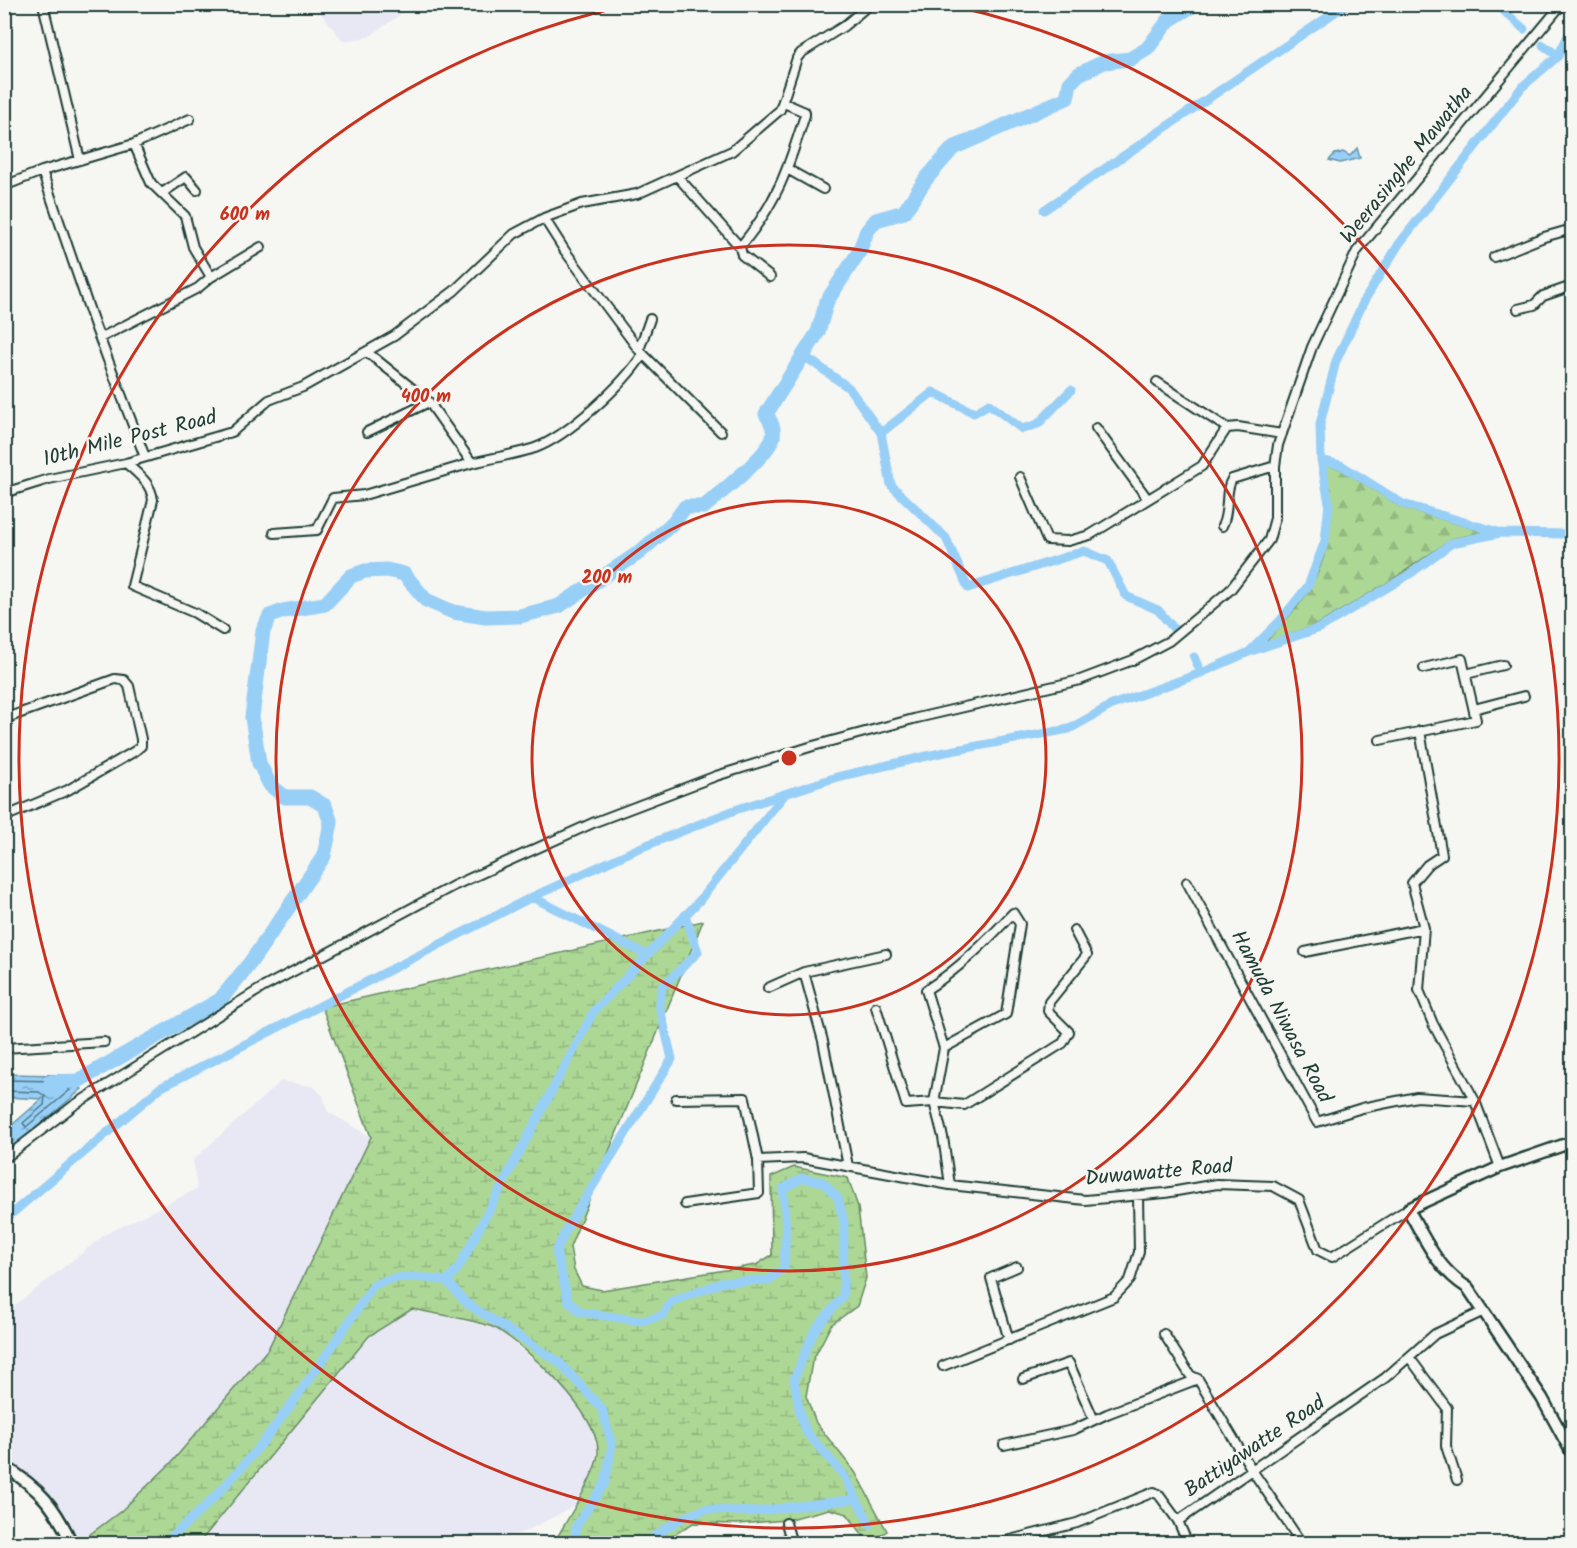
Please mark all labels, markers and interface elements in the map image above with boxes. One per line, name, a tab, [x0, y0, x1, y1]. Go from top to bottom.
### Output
street label: Weerasinghe Mawatha	[1333, 78, 1481, 252]
text: 600 m	[220, 201, 270, 230]
text: 400 m	[401, 383, 451, 412]
street label: 10th Mile Post Road	[40, 401, 221, 477]
text: 200 m	[582, 564, 633, 593]
centre of rings	[779, 748, 799, 768]
street label: Hamuda Niwasa Road	[1221, 924, 1341, 1110]
street label: Duwawatte Road	[1084, 1150, 1235, 1196]
street label: Battiyawatte Road	[1178, 1387, 1333, 1507]

